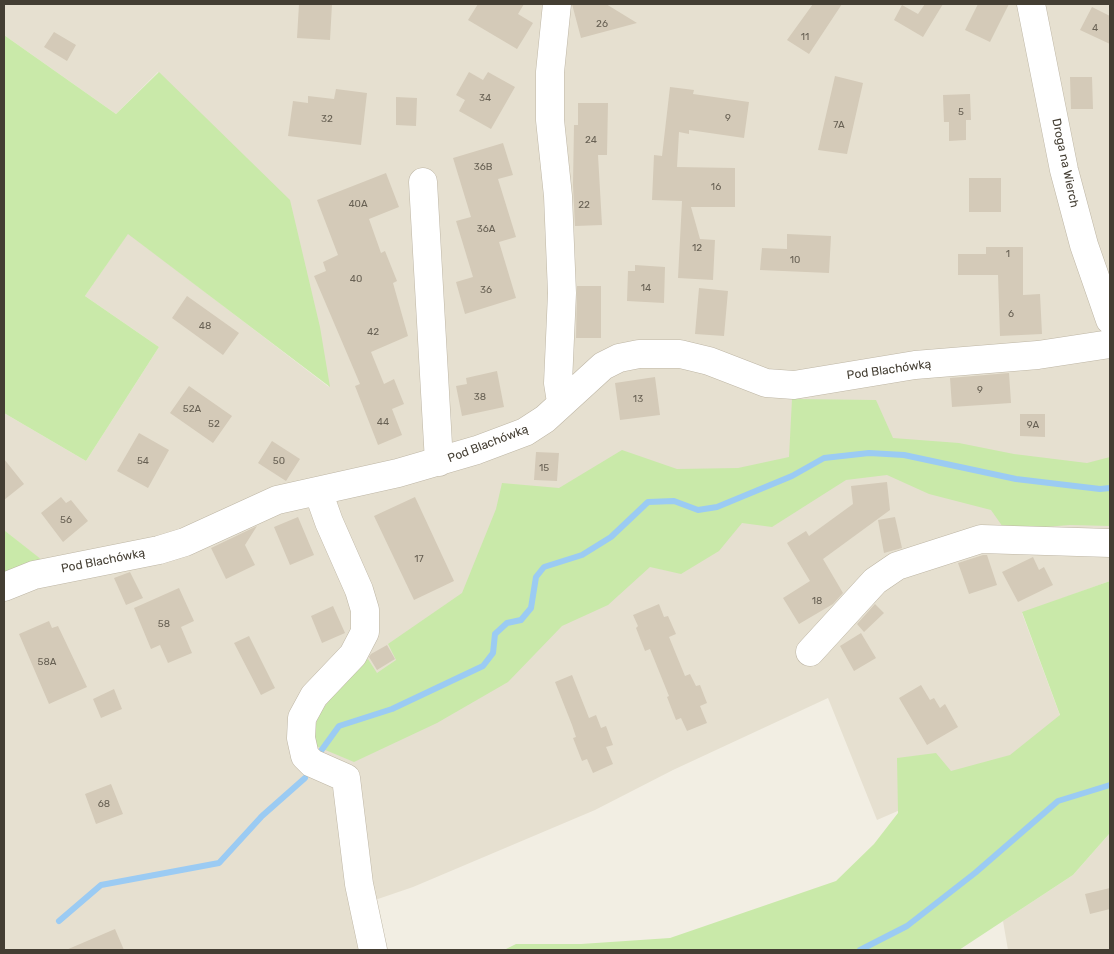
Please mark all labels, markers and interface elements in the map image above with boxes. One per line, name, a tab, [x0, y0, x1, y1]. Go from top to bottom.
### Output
house number: 26	[596, 18, 608, 30]
house number: 4	[1092, 22, 1098, 34]
house number: 11	[801, 31, 809, 43]
house number: 34	[479, 92, 491, 104]
house number: 5	[958, 106, 964, 118]
house number: 9	[725, 112, 731, 124]
house number: 32	[321, 113, 333, 125]
street label: Droga na Wierch	[1049, 117, 1081, 209]
house number: 7A	[833, 119, 845, 131]
house number: 24	[585, 134, 597, 146]
house number: 36B	[474, 161, 492, 173]
house number: 16	[711, 181, 721, 193]
house number: 40A	[348, 198, 368, 210]
house number: 22	[578, 199, 590, 211]
house number: 36A	[477, 223, 495, 235]
house number: 12	[692, 242, 702, 254]
house number: 1	[1006, 248, 1010, 260]
house number: 10	[790, 254, 800, 266]
house number: 40	[350, 273, 362, 285]
house number: 14	[641, 282, 651, 294]
house number: 36	[480, 284, 492, 296]
house number: 6	[1008, 308, 1014, 320]
house number: 48	[199, 320, 211, 332]
house number: 42	[367, 326, 379, 338]
street label: Pod Blachówką	[846, 357, 932, 383]
house number: 9	[977, 384, 983, 396]
house number: 38	[474, 391, 486, 403]
house number: 13	[633, 393, 643, 405]
house number: 52A	[183, 403, 201, 415]
house number: 44	[377, 416, 389, 428]
house number: 52	[208, 418, 220, 430]
house number: 9A	[1027, 419, 1039, 431]
street label: Pod Blachówką	[446, 422, 530, 466]
house number: 54	[137, 455, 149, 467]
house number: 50	[273, 455, 285, 467]
house number: 15	[539, 462, 549, 474]
house number: 56	[60, 514, 72, 526]
street label: Pod Blachówką	[60, 546, 146, 576]
house number: 17	[414, 553, 424, 565]
house number: 18	[812, 595, 822, 607]
house number: 58	[158, 618, 170, 630]
house number: 58A	[38, 656, 56, 668]
house number: 68	[98, 798, 110, 810]

